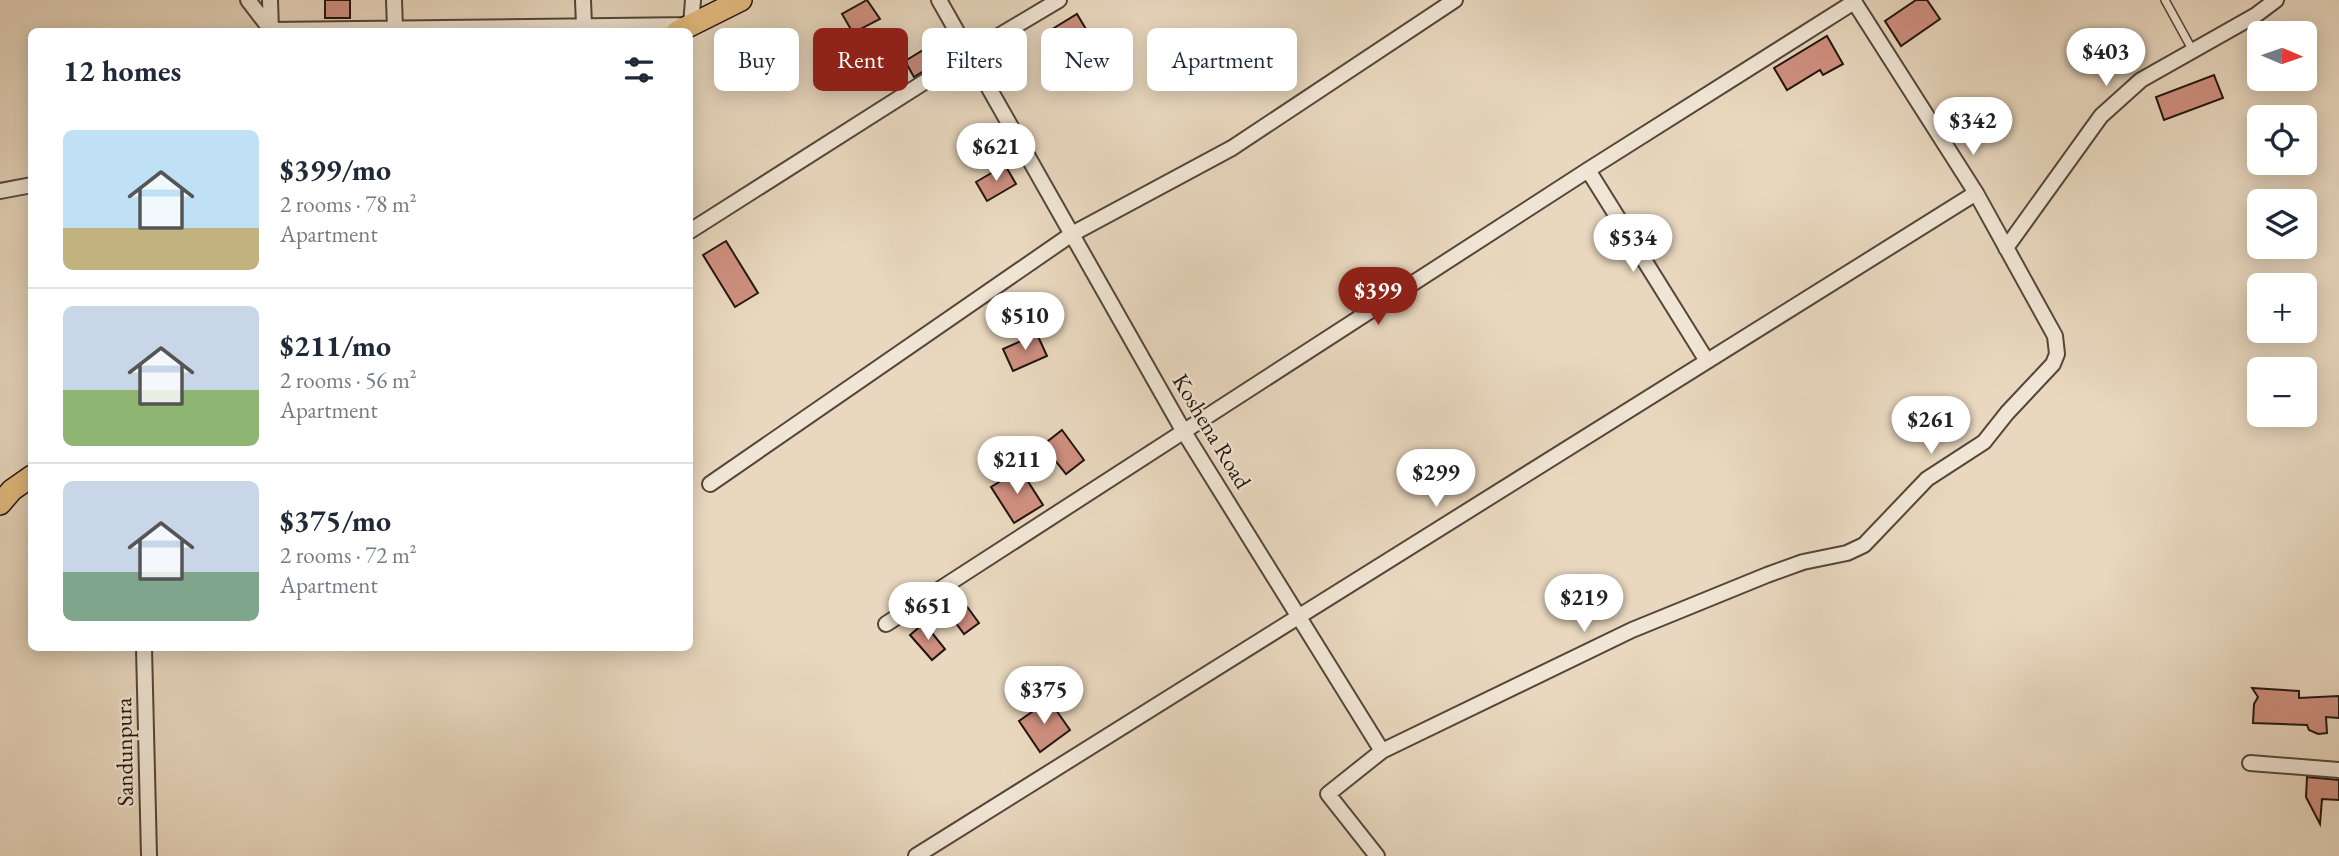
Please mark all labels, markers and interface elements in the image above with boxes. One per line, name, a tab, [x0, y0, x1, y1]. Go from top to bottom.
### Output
north arrow	[2247, 21, 2317, 91]
map controls	[2247, 21, 2317, 427]
chip: Buy	[714, 28, 799, 91]
chip: Rent	[813, 28, 908, 91]
chip: Filters	[922, 28, 1027, 91]
chip: New	[1041, 28, 1133, 91]
chip: Apartment	[1147, 28, 1297, 91]
pin: $403	[2065, 28, 2147, 88]
text: $403	[2082, 36, 2130, 66]
text: 12 homes	[63, 51, 181, 90]
icon: filters	[620, 51, 658, 89]
pin: $342	[1932, 97, 2014, 157]
text: $342	[1949, 105, 1997, 135]
button: locate	[2247, 105, 2317, 175]
pin: $621	[955, 124, 1037, 183]
text: $621	[972, 131, 1020, 161]
text: $399/mo	[280, 150, 391, 189]
icon: home	[119, 158, 203, 242]
text: 2 rooms · 78 m²	[280, 189, 417, 219]
button: layers	[2247, 189, 2317, 259]
pin: $534	[1592, 215, 1674, 274]
text: Apartment	[280, 219, 378, 249]
text: $534	[1609, 222, 1657, 252]
pin: $399	[1337, 268, 1419, 327]
button: +	[2247, 273, 2317, 343]
text: $399	[1354, 275, 1402, 305]
pin: $510	[984, 292, 1066, 352]
text: $510	[1001, 300, 1049, 330]
text: $211/mo	[280, 326, 391, 365]
icon: home	[119, 334, 203, 418]
button: −	[2247, 357, 2317, 427]
text: 2 rooms · 56 m²	[280, 365, 417, 395]
street label: Koshena Road	[1166, 368, 1258, 494]
text: Apartment	[280, 395, 378, 425]
pin: $261	[1890, 396, 1972, 456]
text: $261	[1907, 404, 1955, 434]
pin: $211	[976, 436, 1058, 496]
text: $211	[993, 444, 1041, 474]
pin: $299	[1395, 449, 1477, 509]
text: $299	[1412, 457, 1460, 487]
text: $375/mo	[280, 501, 391, 540]
icon: home	[119, 509, 203, 593]
text: 2 rooms · 72 m²	[280, 540, 417, 570]
text: Apartment	[280, 570, 378, 600]
pin: $219	[1543, 574, 1625, 634]
pin: $651	[887, 582, 969, 642]
text: $219	[1560, 582, 1608, 612]
text: $651	[904, 590, 952, 620]
pin: $375	[1003, 666, 1085, 726]
text: $375	[1020, 674, 1068, 704]
street label: Sandunpura	[108, 697, 140, 807]

